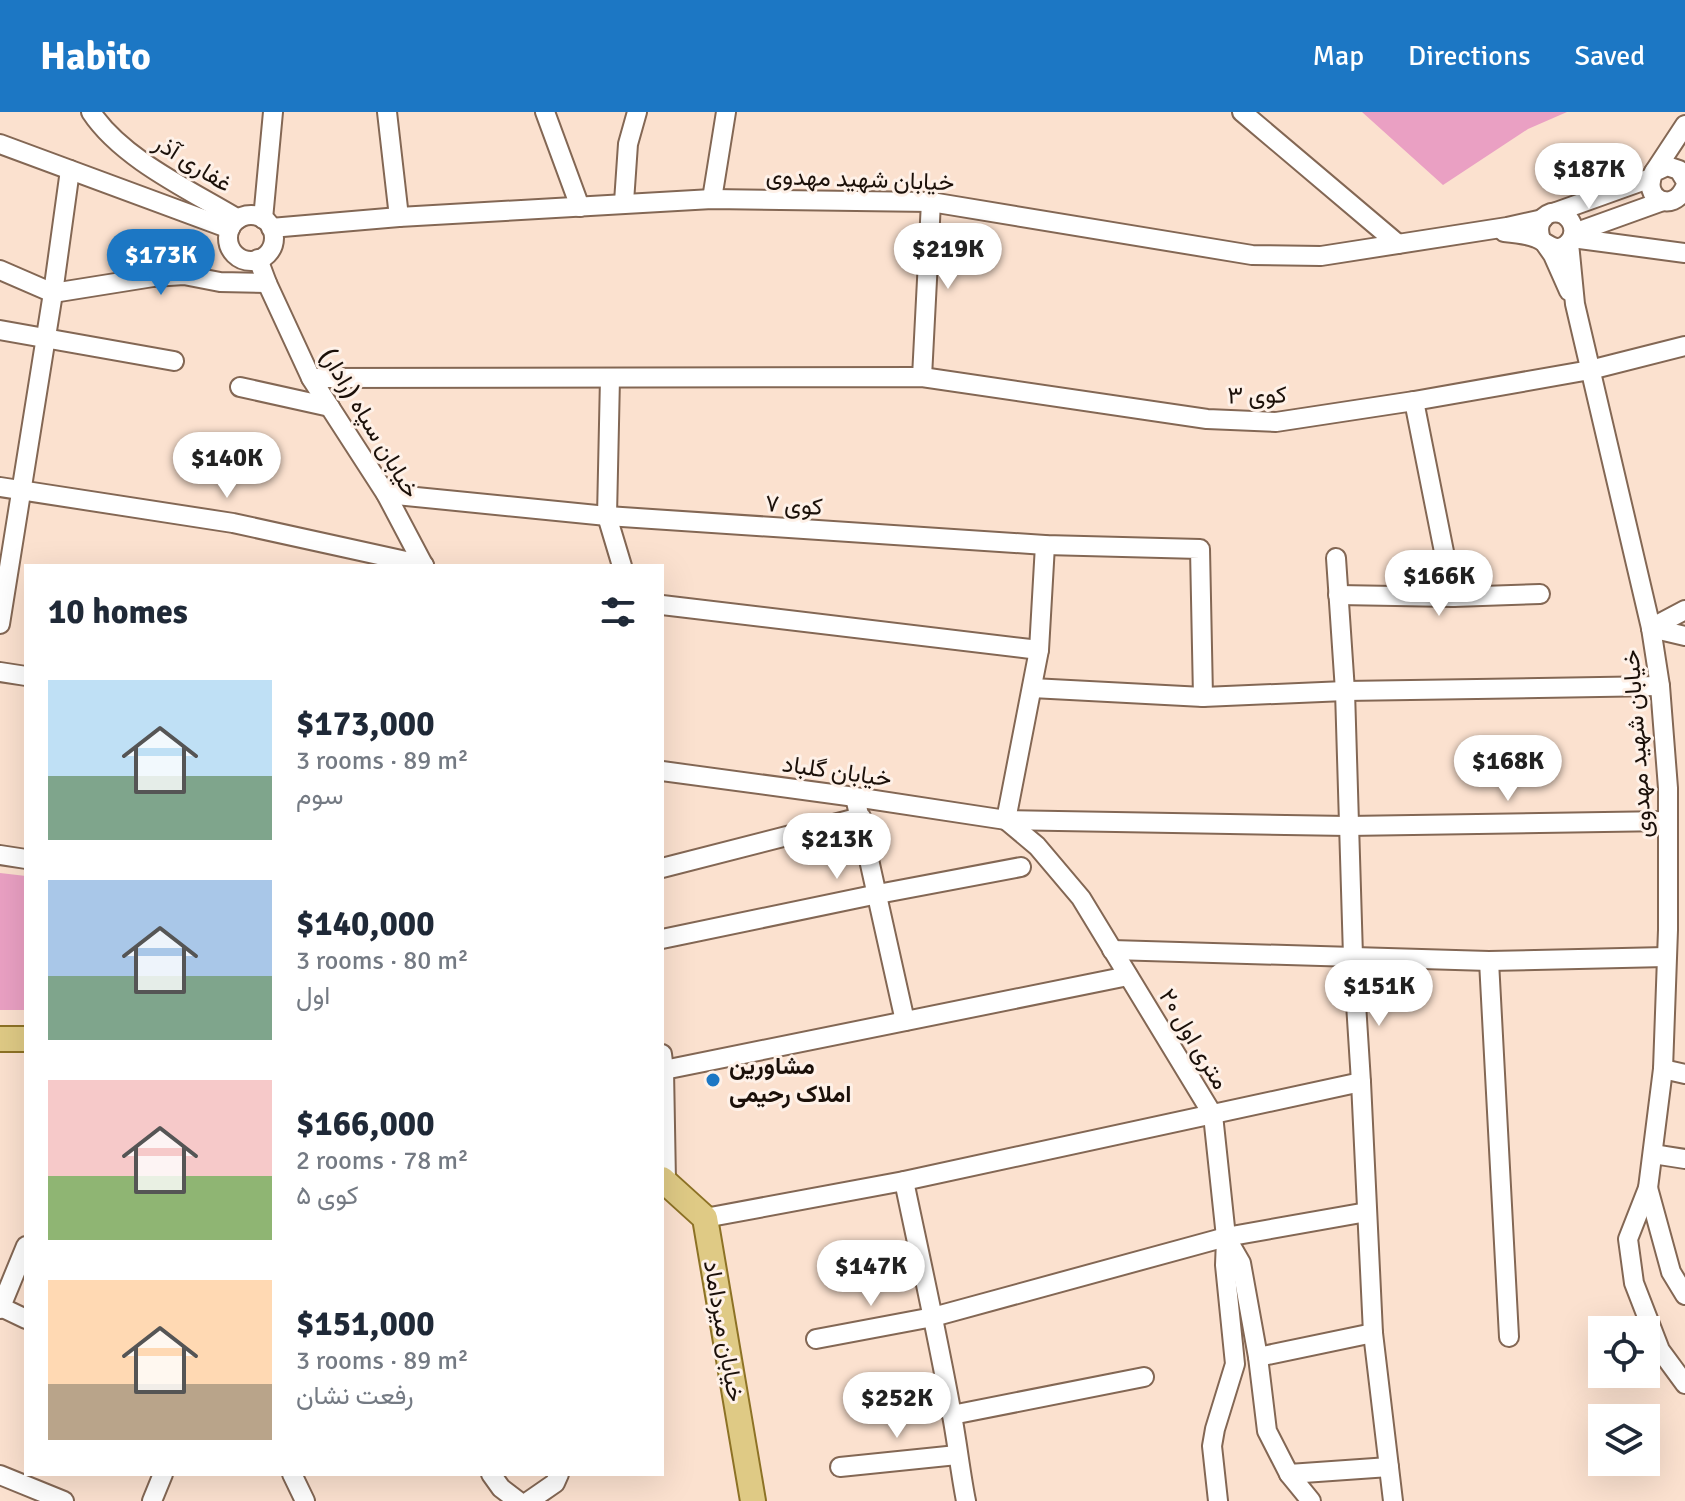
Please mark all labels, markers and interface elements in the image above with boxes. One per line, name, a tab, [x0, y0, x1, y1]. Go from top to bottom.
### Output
text: Habito	[40, 33, 151, 80]
text: Map	[1312, 39, 1364, 73]
text: Directions	[1408, 39, 1530, 73]
text: Saved	[1574, 39, 1645, 73]
street label: غفاری آذر	[148, 127, 238, 199]
pin: $187K	[1533, 143, 1645, 211]
text: $187K	[1553, 153, 1625, 185]
street label: خیابان شهید مهدوی	[765, 161, 955, 197]
pin: $219K	[892, 223, 1004, 291]
pin: $173K	[105, 229, 217, 297]
text: $219K	[912, 233, 984, 265]
text: $173K	[125, 239, 197, 271]
street label: خیابان سپاه (رادار)	[313, 343, 427, 504]
street label: کوی ۳	[1227, 379, 1287, 411]
pin: $140K	[171, 432, 283, 500]
text: $140K	[191, 442, 263, 474]
street label: کوی ۷	[764, 488, 824, 522]
pin: $166K	[1383, 550, 1495, 618]
text: $166K	[1403, 560, 1475, 592]
icon: filters	[596, 590, 640, 634]
text: 10 homes	[48, 591, 188, 633]
street label: خیابان شهید مهدوی	[1615, 649, 1659, 839]
text: $173,000	[296, 703, 435, 745]
icon: home	[112, 712, 208, 808]
pin: $168K	[1452, 735, 1564, 803]
text: 3 rooms · 89 m²	[296, 745, 469, 777]
text: $168K	[1472, 745, 1544, 777]
street label: خیابان گلباد	[780, 748, 894, 794]
text: سوم	[296, 780, 344, 812]
pin: $213K	[781, 813, 893, 881]
text: $213K	[801, 823, 873, 855]
text: $140,000	[296, 903, 435, 945]
icon: home	[112, 912, 208, 1008]
text: 3 rooms · 80 m²	[296, 945, 469, 977]
pin: $151K	[1323, 960, 1435, 1028]
text: $151K	[1343, 970, 1415, 1002]
text: اول	[296, 980, 330, 1012]
street label: ۲۰ متری اول	[1152, 983, 1236, 1095]
place label: مشاورین املاک رحیمی	[729, 1051, 851, 1109]
marker: مشاورین املاک رحیمی	[704, 1071, 722, 1089]
text: $166,000	[296, 1103, 435, 1145]
icon: home	[112, 1112, 208, 1208]
text: 2 rooms · 78 m²	[296, 1145, 469, 1177]
text: کوی ۵	[296, 1180, 359, 1212]
pin: $147K	[815, 1240, 927, 1308]
text: $147K	[835, 1250, 907, 1282]
street label: خیابان میرداماد	[697, 1258, 751, 1404]
text: $151,000	[296, 1303, 435, 1345]
icon: home	[112, 1312, 208, 1408]
map controls	[1588, 1316, 1660, 1476]
button: locate	[1588, 1316, 1660, 1388]
text: 3 rooms · 89 m²	[296, 1345, 469, 1377]
pin: $252K	[841, 1372, 953, 1440]
text: رفعت نشان	[296, 1380, 414, 1412]
text: $252K	[861, 1382, 933, 1414]
button: layers	[1588, 1404, 1660, 1476]

